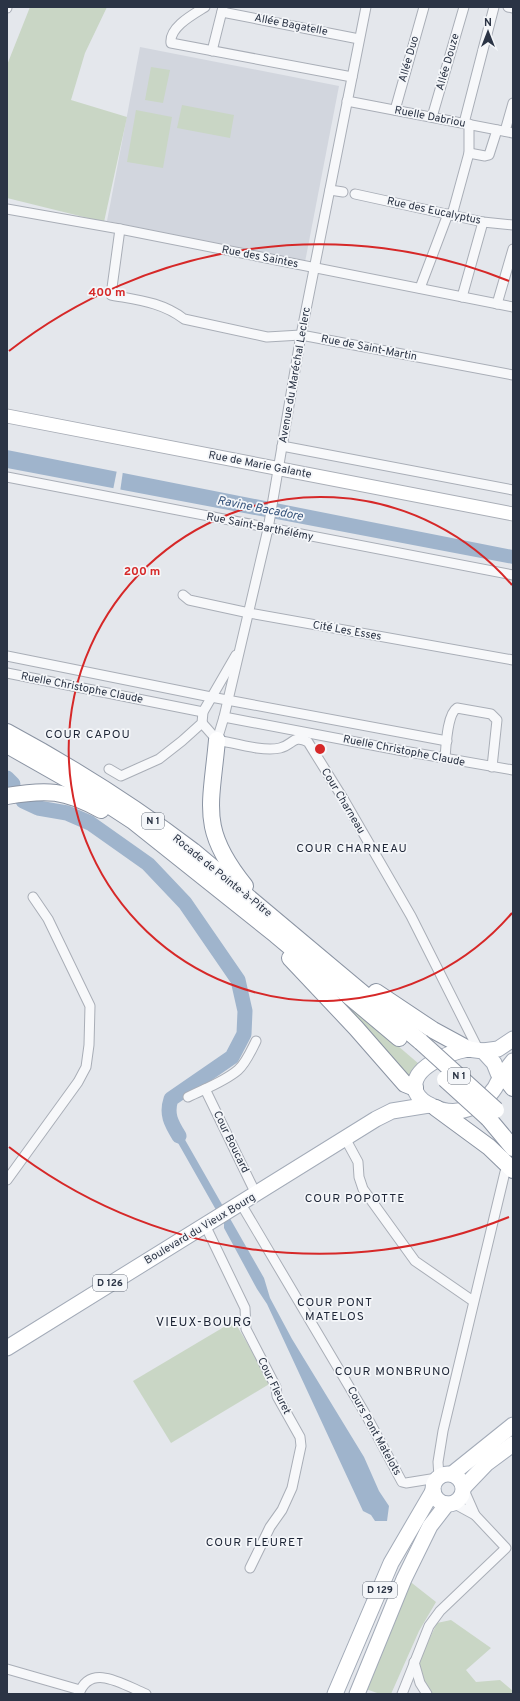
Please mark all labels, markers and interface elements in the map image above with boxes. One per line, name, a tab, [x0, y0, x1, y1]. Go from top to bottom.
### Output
street label: Allée Bagatelle	[253, 11, 329, 39]
north arrow	[468, 12, 508, 52]
text: N	[484, 16, 492, 30]
street label: Allée Douze	[433, 32, 463, 92]
street label: Allée Duo	[396, 34, 422, 84]
street label: Ruelle Dabriou	[393, 103, 467, 131]
street label: Rue des Eucalyptus	[386, 194, 482, 228]
street label: Rue des Saintes	[221, 243, 299, 271]
text: 400 m	[88, 285, 126, 301]
street label: Avenue du Maréchal Leclerc	[276, 306, 314, 444]
street label: Rue de Saint-Martin	[320, 332, 418, 364]
street label: Rue de Marie Galante	[207, 448, 313, 482]
water label: Ravine Bacadore	[216, 493, 305, 525]
street label: Rue Saint-Barthélémy	[205, 510, 315, 544]
text: 200 m	[124, 564, 160, 580]
street label: Cité Les Esses	[311, 618, 383, 644]
street label: Ruelle Christophe Claude	[20, 669, 144, 707]
district label: COUR CAPOU	[45, 727, 131, 743]
street label: Ruelle Christophe Claude	[342, 732, 466, 770]
centre of rings	[313, 742, 327, 756]
street label: Cour Charneau	[318, 766, 368, 836]
road number: N 1	[142, 813, 164, 829]
street label: Rocade de Pointe-à-Pitre	[169, 832, 275, 920]
district label: COUR CHARNEAU	[296, 841, 408, 857]
road number: N 1	[448, 1068, 470, 1084]
street label: Cour Boucard	[210, 1109, 252, 1175]
street label: Boulevard du Vieux Bourg	[142, 1190, 258, 1268]
district label: COUR POPOTTE	[305, 1191, 405, 1207]
road number: D 126	[93, 1275, 127, 1291]
district label: COUR PONT MATELOS	[297, 1295, 373, 1325]
district label: VIEUX-BOURG	[156, 1315, 252, 1331]
street label: Cour Fleuret	[254, 1355, 294, 1417]
district label: COUR MONBRUNO	[335, 1364, 451, 1380]
street label: Cours Pont Matelots	[344, 1384, 404, 1478]
district label: COUR FLEURET	[206, 1535, 304, 1551]
road number: D 129	[363, 1582, 397, 1598]

